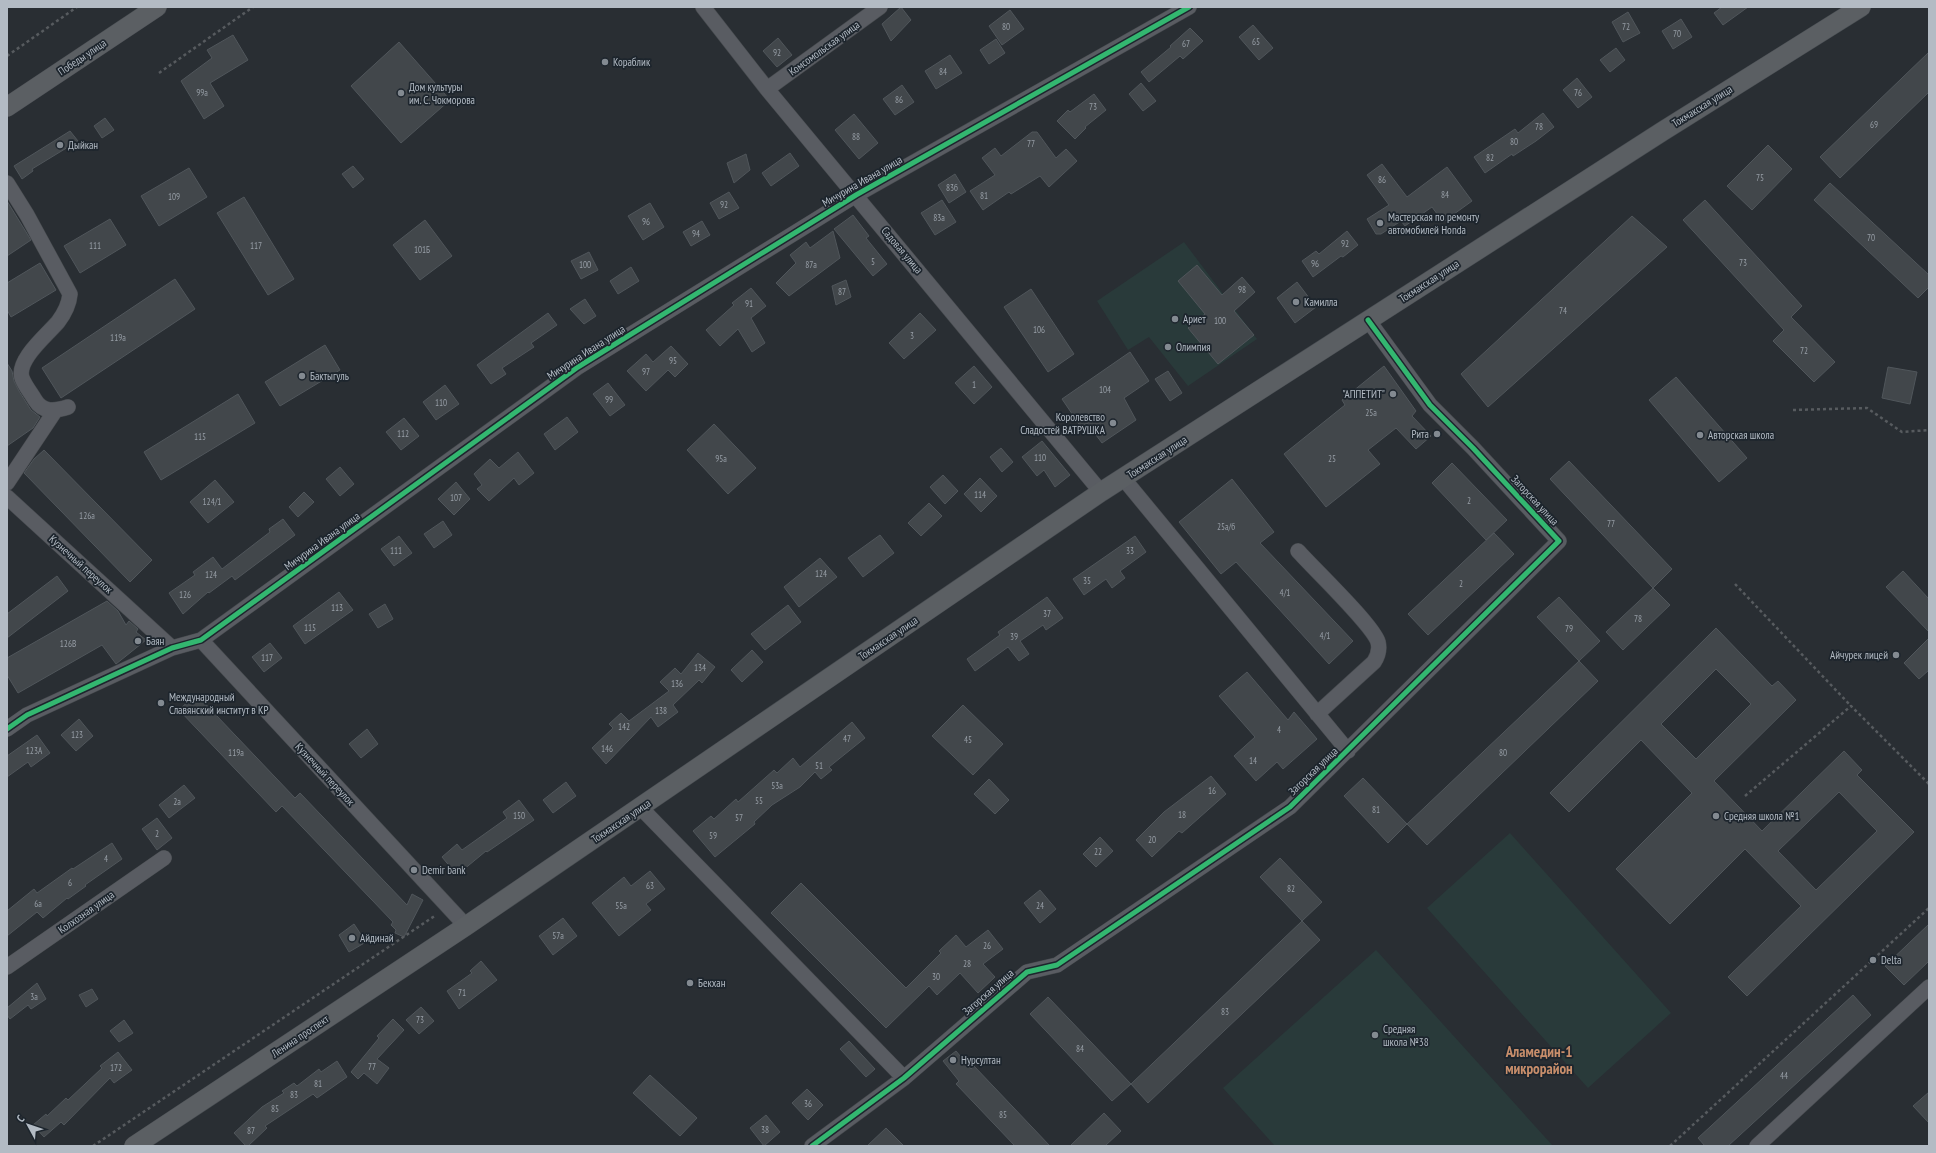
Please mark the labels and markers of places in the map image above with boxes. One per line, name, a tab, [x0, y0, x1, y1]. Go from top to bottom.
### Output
place label: Кораблик	[613, 55, 651, 69]
marker: Кораблик	[600, 57, 610, 67]
place label: Дом культуры им. С. Чокморова	[409, 80, 475, 107]
marker: Дом культуры им. С. Чокморова	[396, 88, 406, 98]
place label: Дыйкан	[68, 138, 98, 152]
marker: Дыйкан	[55, 140, 65, 150]
place label: Мастерская по ремонту автомобилей Honda	[1388, 210, 1480, 237]
marker: Мастерская по ремонту автомобилей Honda	[1375, 218, 1385, 228]
place label: Камилла	[1304, 295, 1338, 309]
marker: Камилла	[1291, 297, 1301, 307]
place label: Ариет	[1183, 312, 1206, 326]
marker: Ариет	[1170, 314, 1180, 324]
place label: Олимпия	[1176, 340, 1211, 354]
marker: Олимпия	[1163, 342, 1173, 352]
place label: Бактыгуль	[310, 369, 349, 383]
marker: Бактыгуль	[297, 371, 307, 381]
place label: "АППЕТИТ"	[1342, 387, 1385, 401]
marker: "АППЕТИТ"	[1388, 389, 1398, 399]
place label: Королевство Сладостей ВАТРУШКА	[1020, 410, 1106, 437]
marker: Королевство Сладостей ВАТРУШКА	[1108, 418, 1118, 428]
place label: Рита	[1412, 427, 1429, 441]
place label: Авторская школа	[1708, 428, 1774, 442]
marker: Рита	[1432, 429, 1442, 439]
marker: Авторская школа	[1695, 430, 1705, 440]
place label: Баян	[146, 634, 165, 648]
marker: Баян	[133, 636, 143, 646]
place label: Айчурек лицей	[1830, 648, 1888, 662]
marker: Айчурек лицей	[1891, 650, 1901, 660]
place label: Международный Славянский институт в КР	[169, 690, 268, 717]
marker: Международный Славянский институт в КР	[156, 698, 166, 708]
place label: Средняя школа №1	[1724, 809, 1799, 823]
marker: Средняя школа №1	[1711, 811, 1721, 821]
place label: Demir bank	[422, 863, 466, 877]
marker: Demir bank	[409, 865, 419, 875]
place label: Айдинай	[360, 931, 394, 945]
marker: Айдинай	[347, 933, 357, 943]
place label: Delta	[1881, 953, 1901, 967]
marker: Delta	[1868, 955, 1878, 965]
place label: Бекхан	[698, 976, 726, 990]
marker: Бекхан	[685, 978, 695, 988]
place label: Средняя школа №38	[1383, 1022, 1429, 1049]
marker: Средняя школа №38	[1370, 1030, 1380, 1040]
place label: Нурсултан	[961, 1053, 1001, 1067]
marker: Нурсултан	[948, 1055, 958, 1065]

